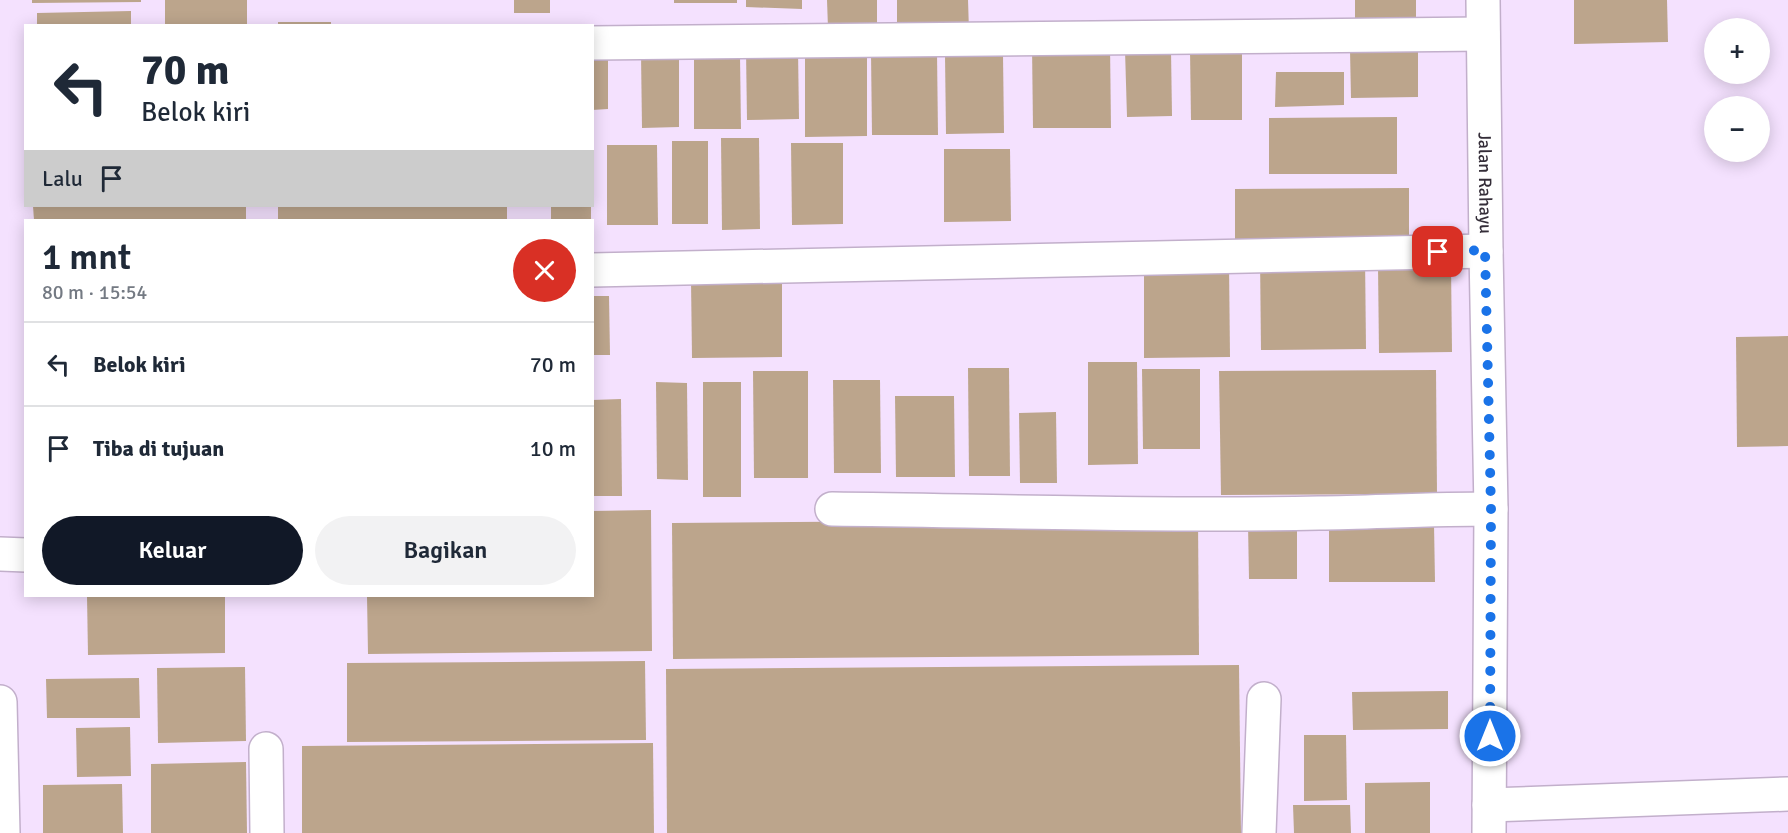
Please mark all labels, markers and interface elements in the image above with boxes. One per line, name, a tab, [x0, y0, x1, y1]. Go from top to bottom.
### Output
map controls	[1704, 18, 1770, 162]
button: +	[1704, 18, 1770, 84]
text: 70 m	[141, 45, 230, 96]
icon: left	[42, 48, 120, 126]
text: Belok kiri	[141, 96, 250, 129]
button: −	[1704, 96, 1770, 162]
street label: Jalan Rahayu	[1474, 132, 1497, 234]
icon: arrive	[95, 162, 128, 195]
text: Lalu	[42, 165, 83, 192]
pin	[1412, 226, 1463, 277]
text: 1 mnt	[42, 235, 131, 280]
icon: arrive	[1421, 235, 1454, 268]
button: close	[513, 239, 576, 302]
text: 80 m · 15:54	[42, 280, 147, 305]
icon: left	[42, 348, 75, 381]
text: Belok kiri	[93, 351, 186, 378]
text: 70 m	[530, 351, 576, 378]
icon: arrive	[42, 432, 75, 465]
text: Tiba di tujuan	[93, 435, 224, 462]
text: 10 m	[530, 435, 576, 462]
button: Keluar	[42, 516, 303, 585]
button: Bagikan	[315, 516, 576, 585]
position arrow	[1458, 704, 1522, 768]

